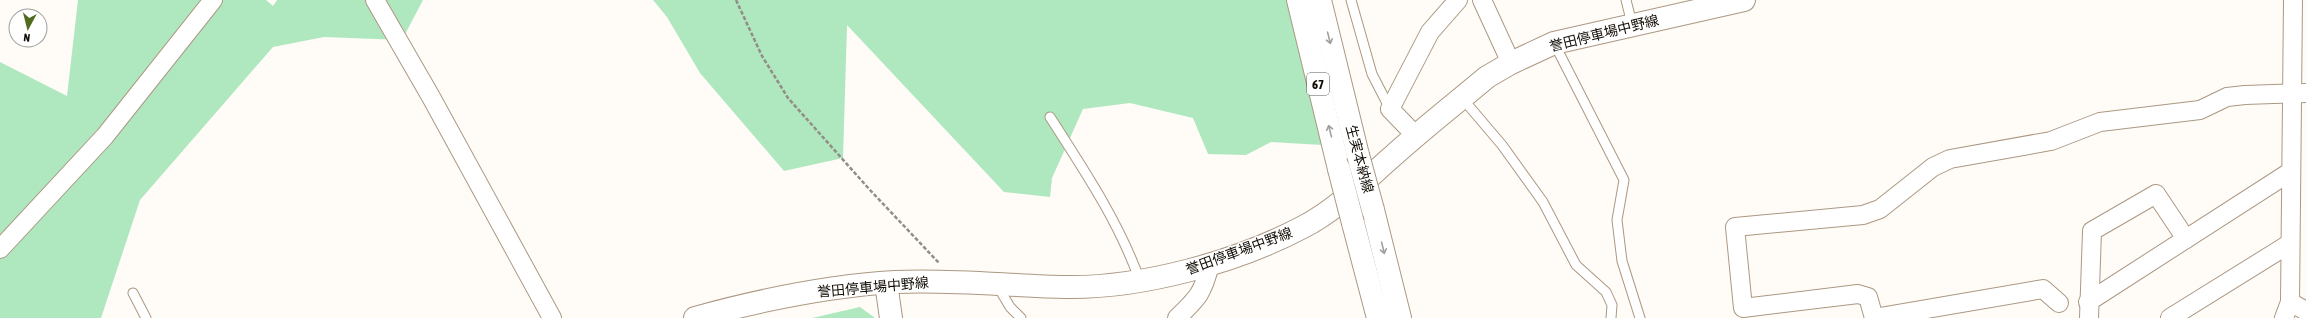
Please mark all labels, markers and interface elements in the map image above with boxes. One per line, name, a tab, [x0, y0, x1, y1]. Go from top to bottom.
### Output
north arrow	[8, 8, 48, 48]
street label: 誉田停車場中野線	[1548, 12, 1660, 54]
one-way arrow	[1325, 31, 1333, 44]
text: N	[23, 32, 31, 44]
road number: 67	[1307, 73, 1329, 95]
street label: 生実本納線	[1343, 123, 1377, 195]
one-way arrow	[1326, 125, 1333, 138]
street label: 誉田停車場中野線	[1184, 224, 1294, 278]
one-way arrow	[1379, 241, 1387, 254]
street label: 誉田停車場中野線	[817, 274, 929, 300]

